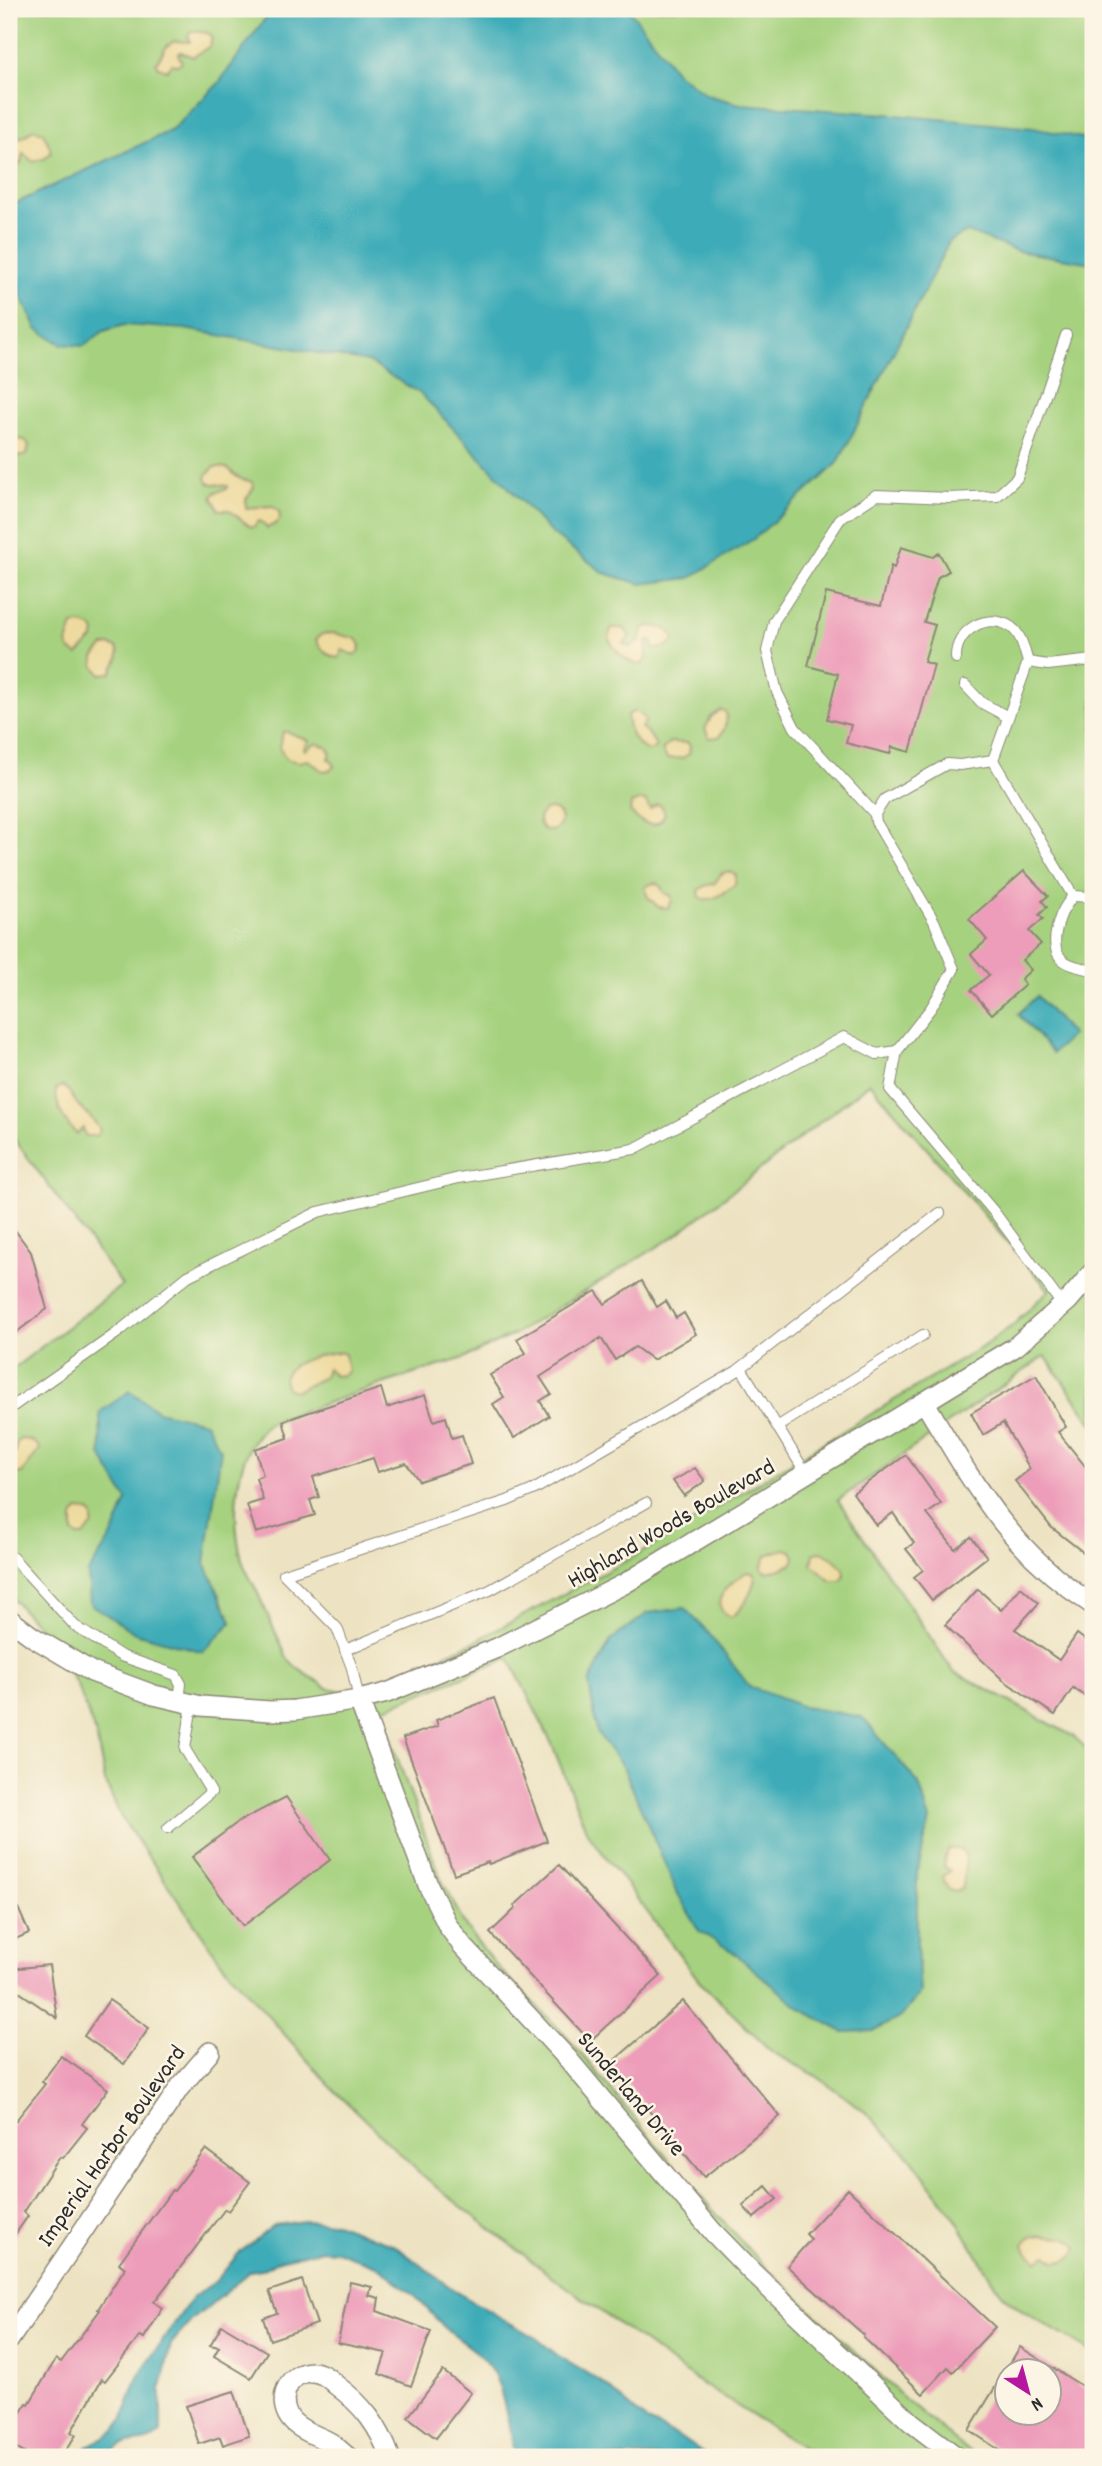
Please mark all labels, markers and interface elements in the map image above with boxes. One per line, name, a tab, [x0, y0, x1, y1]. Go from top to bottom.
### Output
street label: Highland Woods Boulevard	[562, 1452, 782, 1598]
street label: Sunderland Drive	[568, 2025, 692, 2165]
street label: Imperial Harbor Boulevard	[30, 2039, 196, 2255]
north arrow	[993, 2358, 1064, 2428]
text: N	[1024, 2389, 1048, 2417]

